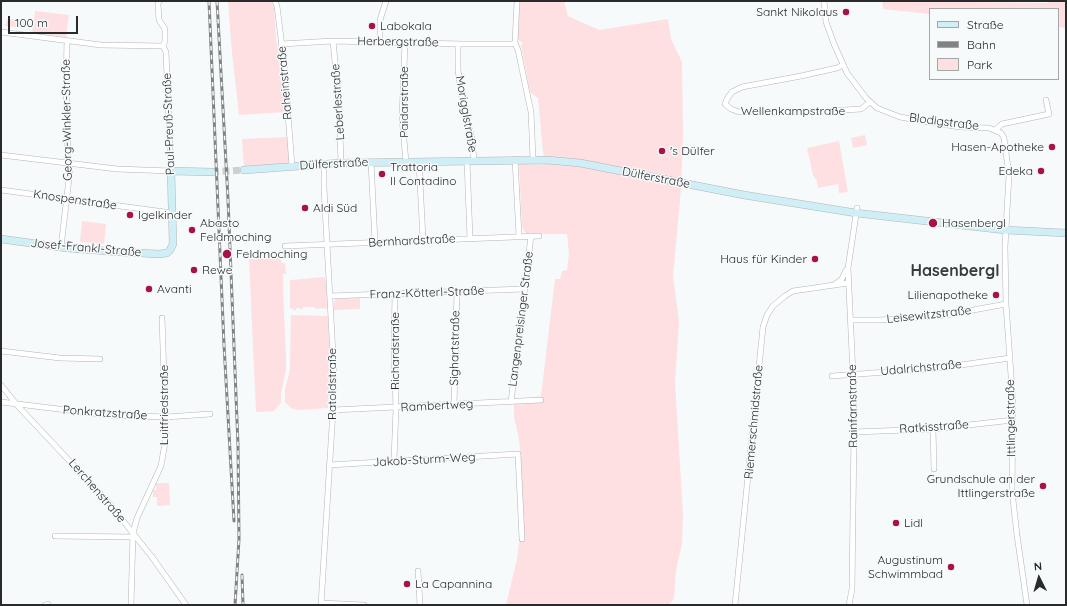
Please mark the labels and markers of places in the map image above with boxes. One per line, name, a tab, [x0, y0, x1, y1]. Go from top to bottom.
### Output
place label: Sankt Nikolaus	[756, 5, 838, 19]
marker: Sankt Nikolaus	[841, 7, 851, 17]
place label: Labokala	[380, 19, 432, 33]
marker: Labokala	[367, 21, 377, 31]
place label: Hasen-Apotheke	[951, 140, 1044, 154]
marker: Hasen-Apotheke	[1047, 142, 1057, 152]
place label: 's Dülfer	[670, 144, 715, 158]
marker: 's Dülfer	[657, 146, 667, 156]
place label: Trattoria Il Contadino	[390, 160, 456, 188]
place label: Edeka	[999, 164, 1033, 178]
marker: Edeka	[1036, 166, 1046, 176]
marker: Trattoria Il Contadino	[377, 169, 387, 179]
place label: Aldi Süd	[313, 201, 357, 215]
marker: Aldi Süd	[300, 203, 310, 213]
place label: Igelkinder	[138, 208, 192, 222]
marker: Igelkinder	[125, 210, 135, 220]
place label: Abasto Feldmoching	[200, 216, 272, 244]
place label: Hasenbergl	[942, 216, 1006, 230]
marker: Hasenbergl	[927, 217, 939, 229]
marker: Abasto Feldmoching	[187, 225, 197, 235]
place label: Feldmoching	[236, 247, 308, 261]
marker: Feldmoching	[221, 248, 233, 260]
place label: Haus für Kinder	[720, 252, 807, 266]
marker: Haus für Kinder	[810, 254, 820, 264]
place label: Rewe	[202, 263, 233, 277]
marker: Rewe	[189, 265, 199, 275]
place label: Avanti	[157, 282, 192, 296]
marker: Avanti	[144, 284, 154, 294]
place label: Lilienapotheke	[908, 288, 988, 302]
marker: Lilienapotheke	[991, 290, 1001, 300]
place label: Grundschule an der Ittlingerstraße	[927, 472, 1035, 500]
marker: Grundschule an der Ittlingerstraße	[1038, 481, 1048, 491]
place label: Lidl	[904, 516, 923, 530]
marker: Lidl	[891, 518, 901, 528]
place label: Augustinum Schwimmbad	[868, 553, 943, 581]
marker: Augustinum Schwimmbad	[946, 562, 956, 572]
place label: La Capannina	[415, 577, 492, 591]
marker: La Capannina	[402, 579, 412, 589]

